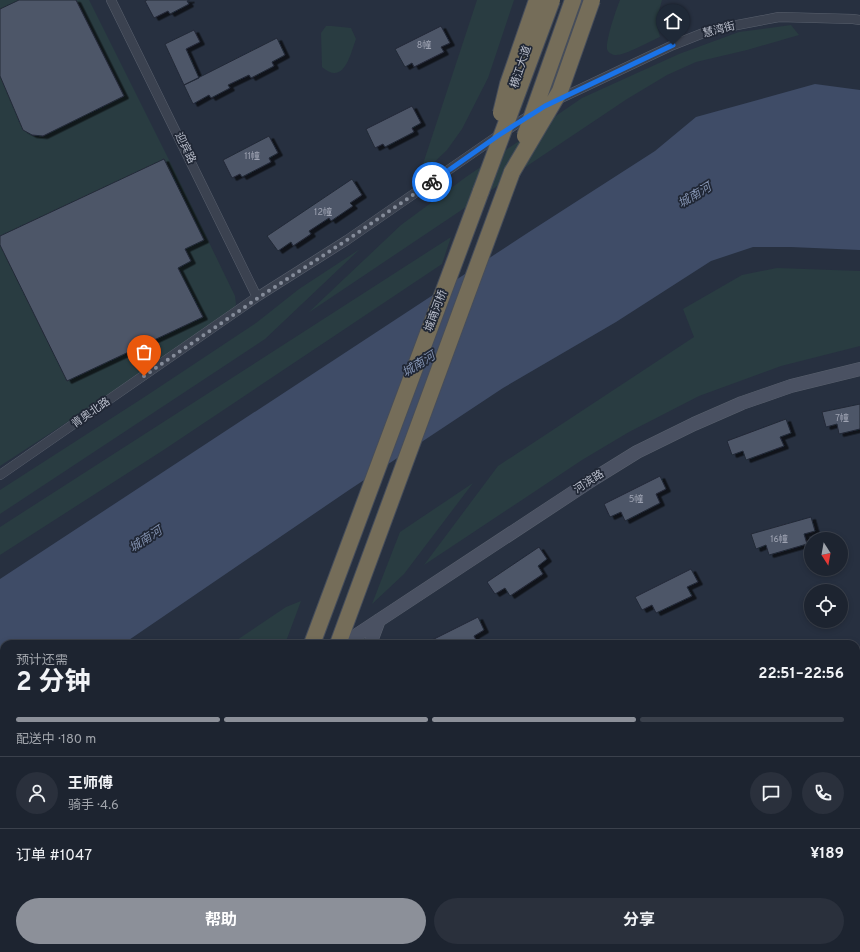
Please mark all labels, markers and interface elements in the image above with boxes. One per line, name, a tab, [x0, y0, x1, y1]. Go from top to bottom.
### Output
pin	[656, 4, 690, 45]
icon: home	[662, 10, 684, 32]
street label: 慧湾街	[701, 19, 737, 41]
house number: 8幢	[417, 39, 431, 51]
street label: 横江大道	[508, 44, 534, 90]
street label: 迎宾路	[171, 130, 199, 166]
house number: 11幢	[244, 150, 260, 162]
courier	[412, 162, 452, 202]
icon: bike	[421, 171, 443, 193]
water label: 城南河	[675, 179, 716, 212]
house number: 12幢	[314, 206, 332, 218]
street label: 城南河桥	[422, 288, 450, 334]
pin	[127, 335, 161, 376]
icon: bag	[133, 341, 155, 363]
water label: 城南河	[399, 348, 440, 381]
street label: 青奥北路	[69, 395, 113, 431]
house number: 7幢	[835, 412, 849, 424]
street label: 河滨路	[571, 467, 607, 497]
house number: 5幢	[629, 493, 643, 505]
water label: 城南河	[127, 522, 167, 557]
north arrow	[804, 532, 848, 576]
map controls	[804, 532, 848, 628]
house number: 16幢	[770, 533, 788, 545]
button: locate	[804, 584, 848, 628]
text: 预计还需	[16, 653, 68, 669]
text: 22:51–22:56	[758, 665, 844, 684]
text: 2 分钟	[16, 667, 90, 700]
text: 配送中 · 180 m	[16, 732, 96, 748]
button: person	[16, 772, 58, 814]
button: chat	[750, 772, 792, 814]
button: phone	[802, 772, 844, 814]
text: 王师傅	[68, 775, 113, 794]
text: 骑手 · 4.6	[68, 798, 119, 814]
text: ¥189	[810, 845, 844, 864]
text: 订单 #1047	[16, 847, 92, 866]
button: 帮助	[16, 898, 426, 944]
button: 分享	[434, 898, 844, 944]

